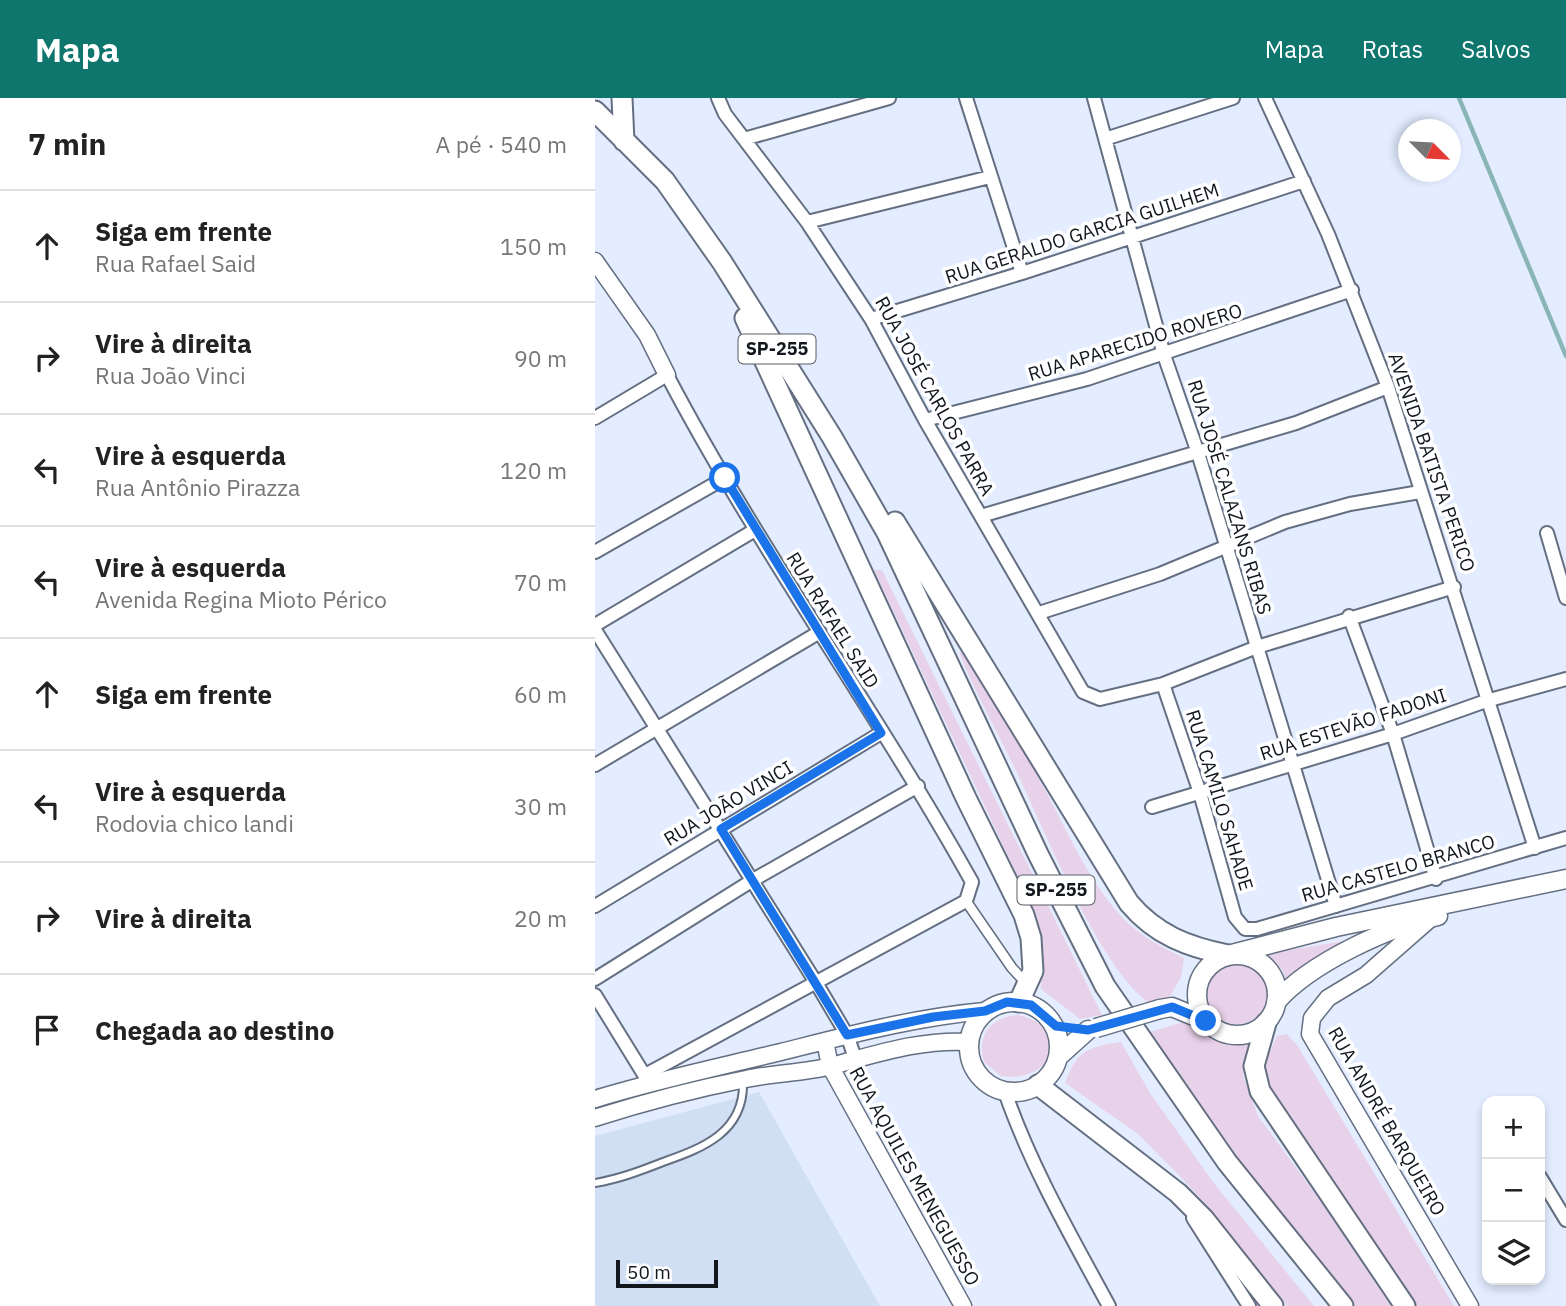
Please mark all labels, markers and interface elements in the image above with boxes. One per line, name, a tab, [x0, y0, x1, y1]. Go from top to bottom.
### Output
text: Mapa	[35, 28, 120, 71]
text: Mapa	[1265, 33, 1324, 65]
text: Rotas	[1362, 33, 1423, 65]
text: Salvos	[1461, 33, 1531, 65]
north arrow	[1398, 119, 1461, 182]
text: 7 min	[28, 124, 106, 163]
text: A pé · 540 m	[436, 129, 567, 159]
street label: RUA GERALDO GARCIA GUILHEM	[942, 177, 1222, 289]
text: Siga em frente	[95, 214, 272, 248]
icon: ahead	[28, 227, 66, 265]
text: 150 m	[500, 231, 567, 261]
text: Rua Rafael Said	[95, 248, 256, 278]
street label: RUA JOSÉ CARLOS PARRA	[870, 292, 1000, 500]
street label: RUA APARECIDO ROVERO	[1025, 298, 1245, 386]
text: Vire à direita	[95, 326, 252, 360]
road number: SP-255	[739, 334, 815, 363]
icon: right	[28, 339, 66, 377]
text: 90 m	[514, 343, 567, 373]
street label: AVENIDA BATISTA PERICO	[1383, 349, 1481, 575]
text: Rua João Vinci	[95, 360, 246, 390]
street label: RUA JOSÉ CALAZANS RIBAS	[1183, 377, 1277, 617]
text: Vire à esquerda	[95, 438, 286, 472]
icon: left	[28, 451, 66, 489]
text: 120 m	[500, 455, 567, 485]
route start	[709, 462, 740, 493]
text: Rua Antônio Pirazza	[95, 472, 300, 502]
street label: RUA RAFAEL SAID	[781, 547, 885, 693]
text: Vire à esquerda	[95, 550, 286, 584]
icon: left	[28, 563, 66, 601]
text: 70 m	[514, 567, 567, 597]
text: Avenida Regina Mioto Périco	[95, 584, 387, 614]
icon: ahead	[28, 675, 66, 713]
text: Siga em frente	[95, 677, 272, 711]
text: 60 m	[514, 679, 567, 709]
street label: RUA ESTEVÃO FADONI	[1257, 683, 1449, 765]
street label: RUA CAMILO SAHADE	[1181, 707, 1259, 893]
street label: RUA JOÃO VINCI	[659, 755, 797, 851]
text: Vire à esquerda	[95, 774, 286, 808]
icon: left	[28, 787, 66, 825]
text: 30 m	[514, 791, 567, 821]
text: Rodovia chico landi	[95, 808, 294, 838]
street label: RUA CASTELO BRANCO	[1299, 829, 1497, 907]
road number: SP-255	[1017, 876, 1095, 904]
icon: right	[28, 899, 66, 937]
text: Vire à direita	[95, 901, 252, 935]
text: 20 m	[514, 903, 567, 933]
route end	[1190, 1005, 1221, 1036]
icon: arrive	[28, 1011, 66, 1049]
text: Chegada ao destino	[95, 1013, 334, 1047]
street label: RUA ANDRÉ BARQUEIRO	[1323, 1022, 1451, 1220]
street label: RUA AQUILES MENEGUESSO	[845, 1062, 985, 1290]
map controls	[1482, 1096, 1545, 1285]
button: +	[1482, 1096, 1545, 1159]
button: −	[1482, 1159, 1545, 1222]
button: layers	[1482, 1222, 1545, 1285]
scale bar	[616, 1257, 717, 1289]
text: 50 m	[627, 1260, 671, 1284]

